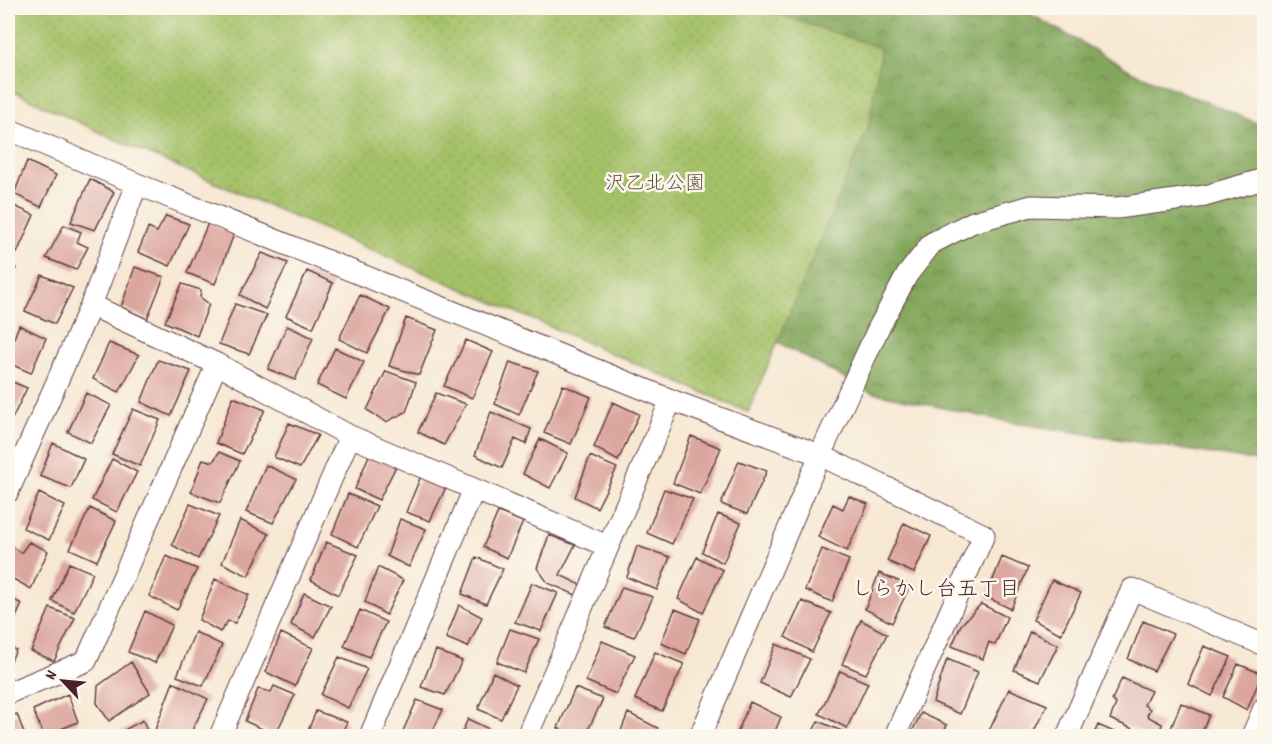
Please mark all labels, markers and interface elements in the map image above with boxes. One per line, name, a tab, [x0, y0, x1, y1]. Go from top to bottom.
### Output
park label: 沢乙北公園	[605, 171, 705, 199]
district label: しらかし台五丁目	[852, 576, 1020, 606]
north arrow	[33, 651, 93, 711]
text: N	[40, 667, 64, 684]

